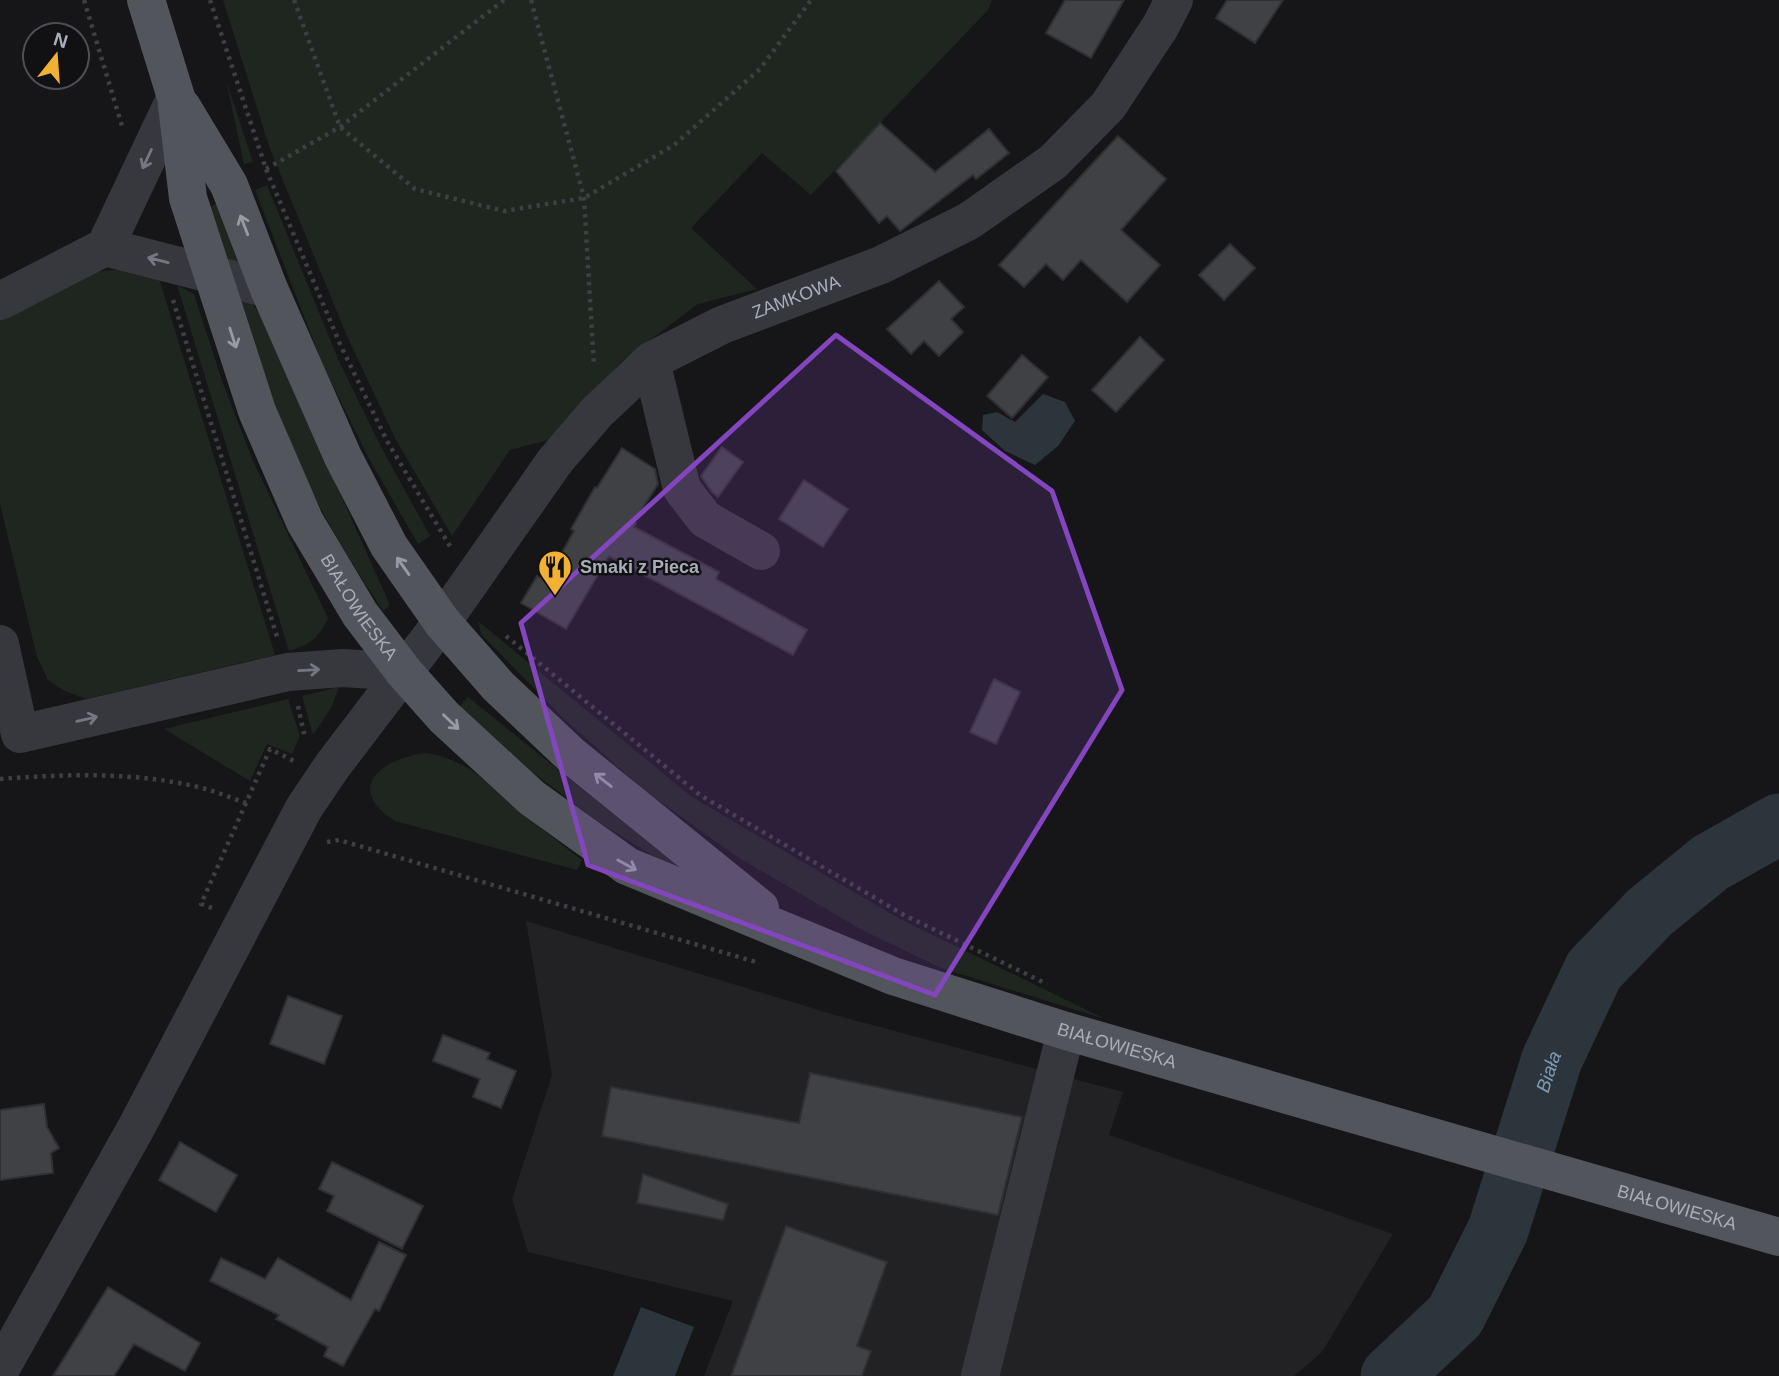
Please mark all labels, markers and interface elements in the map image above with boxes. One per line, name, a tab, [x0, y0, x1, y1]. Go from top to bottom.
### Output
north arrow	[21, 21, 91, 91]
text: N	[51, 28, 70, 52]
one-way arrow	[140, 148, 154, 169]
one-way arrow	[237, 215, 250, 236]
one-way arrow	[147, 253, 170, 266]
street label: ZAMKOWA	[749, 271, 843, 323]
one-way arrow	[228, 326, 240, 348]
restaurant icon: Smaki z Pieca	[536, 548, 574, 597]
street label: BIAŁOWIESKA	[317, 551, 401, 664]
one-way arrow	[396, 557, 410, 576]
place label: Smaki z Pieca	[580, 557, 700, 577]
one-way arrow	[297, 664, 320, 677]
one-way arrow	[75, 711, 98, 725]
one-way arrow	[442, 714, 459, 731]
one-way arrow	[594, 773, 612, 788]
one-way arrow	[617, 858, 637, 872]
street label: BIAŁOWIESKA	[1055, 1019, 1179, 1072]
water label: Biała	[1532, 1047, 1565, 1095]
street label: BIAŁOWIESKA	[1615, 1181, 1739, 1234]

